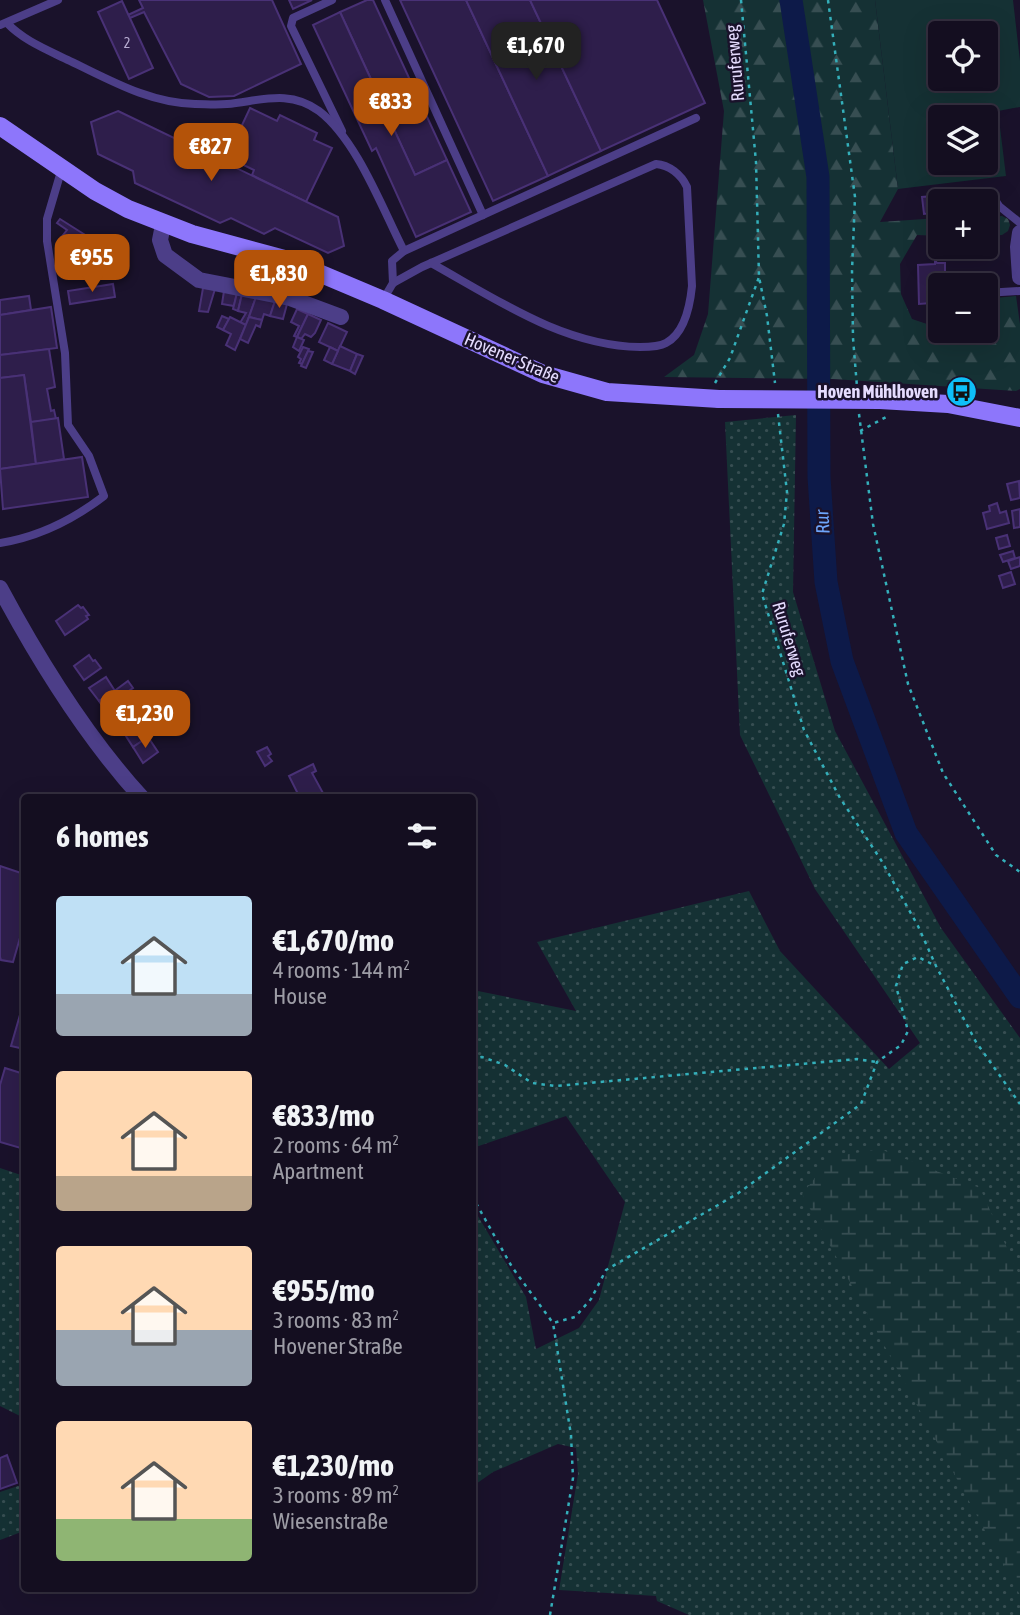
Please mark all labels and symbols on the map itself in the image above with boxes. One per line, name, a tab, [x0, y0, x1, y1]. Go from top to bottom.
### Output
pin: €1,670	[479, 22, 593, 82]
street label: Ruruferweg	[721, 24, 748, 102]
house number: 2	[124, 35, 130, 51]
pin: €833	[350, 78, 432, 138]
pin: €827	[170, 124, 252, 183]
pin: €955	[51, 234, 133, 294]
pin: €1,830	[222, 250, 336, 310]
street label: Hovener Straße	[461, 328, 563, 387]
bus stop icon: Hoven Mühlhoven	[944, 375, 978, 409]
place label: Hoven Mühlhoven	[817, 381, 938, 402]
water label: Rur	[810, 508, 834, 535]
street label: Ruruferweg	[768, 599, 811, 679]
pin: €1,230	[88, 690, 202, 750]

